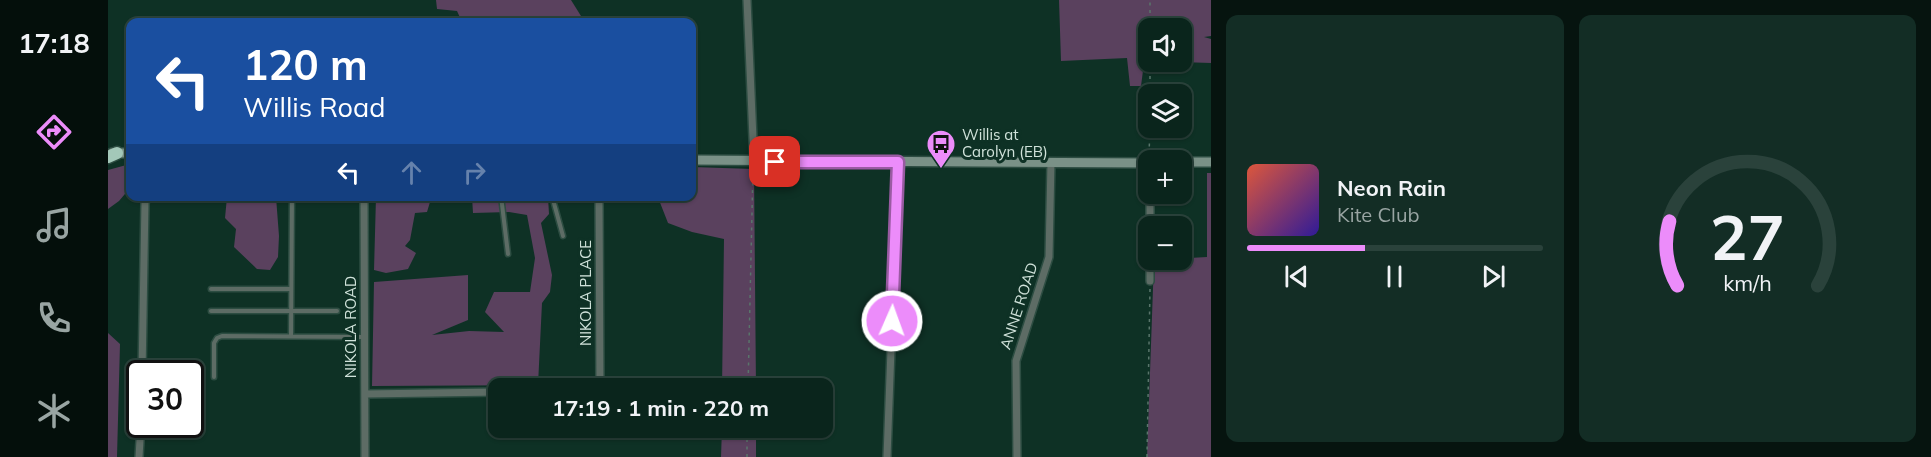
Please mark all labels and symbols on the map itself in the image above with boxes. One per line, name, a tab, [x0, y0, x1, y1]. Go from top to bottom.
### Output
place label: Willis at Carolyn (EB)	[962, 125, 1048, 161]
bus stop icon: Willis at Carolyn (EB)	[925, 128, 957, 170]
pin	[749, 136, 800, 187]
street label: NIKOLA PLACE	[576, 240, 595, 346]
street label: ANNE ROAD	[996, 260, 1041, 352]
street label: NIKOLA ROAD	[341, 276, 360, 378]
position arrow	[860, 289, 924, 353]
speed limit sign: 30	[126, 360, 204, 438]

